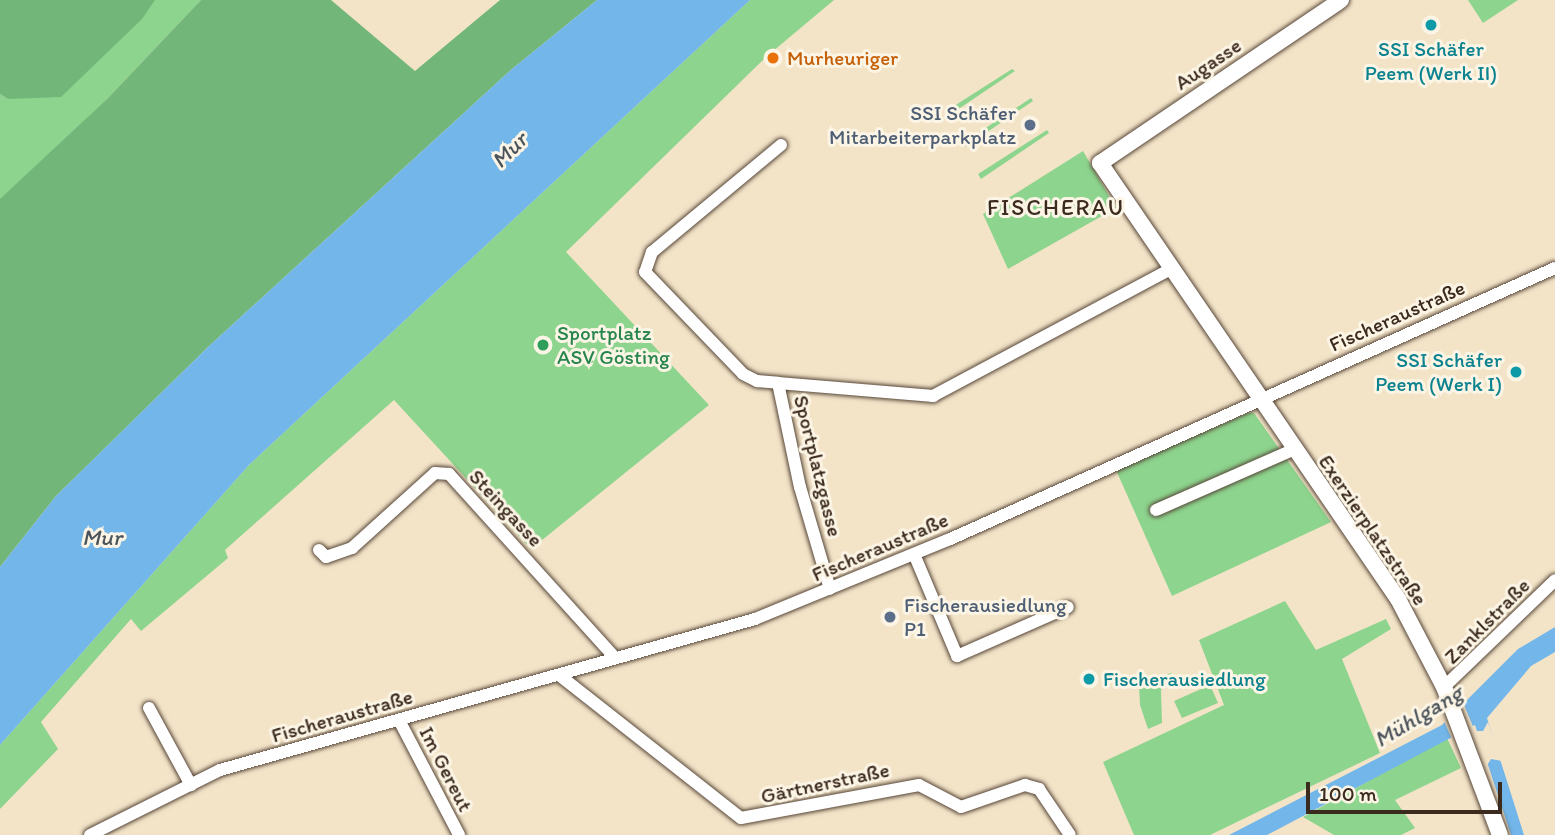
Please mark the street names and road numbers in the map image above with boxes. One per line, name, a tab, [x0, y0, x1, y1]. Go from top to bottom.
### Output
street label: Augasse	[1170, 33, 1246, 95]
street label: Fischeraustraße	[1325, 275, 1469, 357]
street label: Sportplatzgasse	[788, 393, 848, 539]
street label: Exerzierplatzstraße	[1313, 450, 1433, 610]
street label: Steingasse	[464, 464, 548, 552]
street label: Fischeraustraße	[808, 507, 952, 587]
street label: Zanklstraße	[1439, 573, 1535, 669]
street label: Fischeraustraße	[268, 684, 416, 748]
street label: Im Gereut	[414, 722, 478, 816]
street label: Gärtnerstraße	[758, 757, 892, 809]

